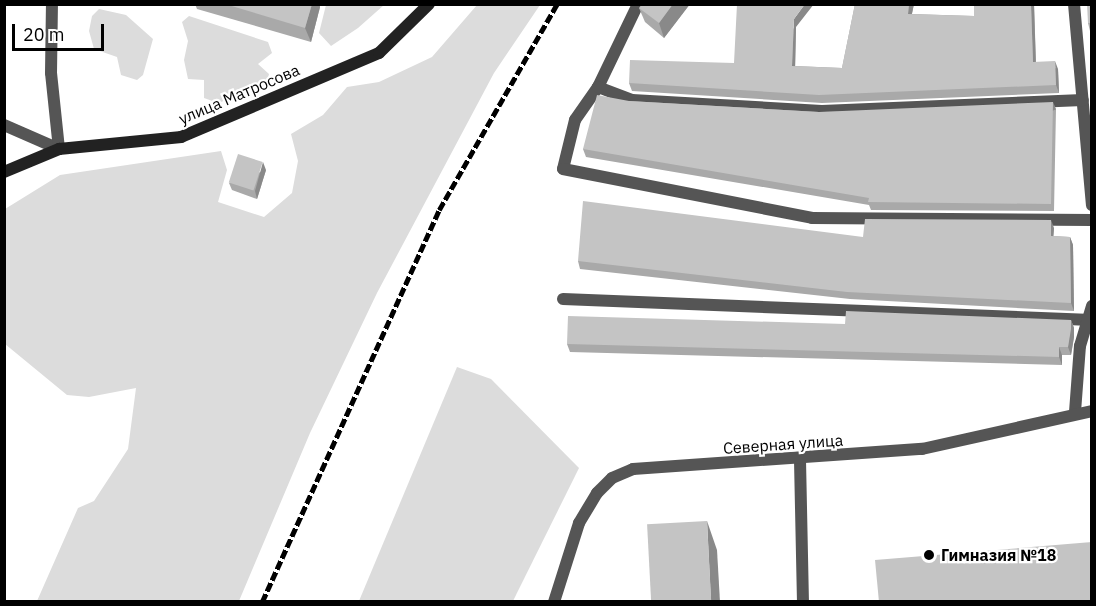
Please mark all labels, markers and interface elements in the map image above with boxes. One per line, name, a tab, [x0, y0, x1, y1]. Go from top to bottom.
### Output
scale bar	[15, 12, 106, 50]
text: 20 m	[23, 23, 65, 46]
street label: улица Матросова	[176, 60, 302, 128]
street label: Северная улица	[722, 430, 844, 458]
place label: Гимназия №18	[941, 545, 1056, 565]
marker: Гимназия №18	[922, 548, 936, 562]

